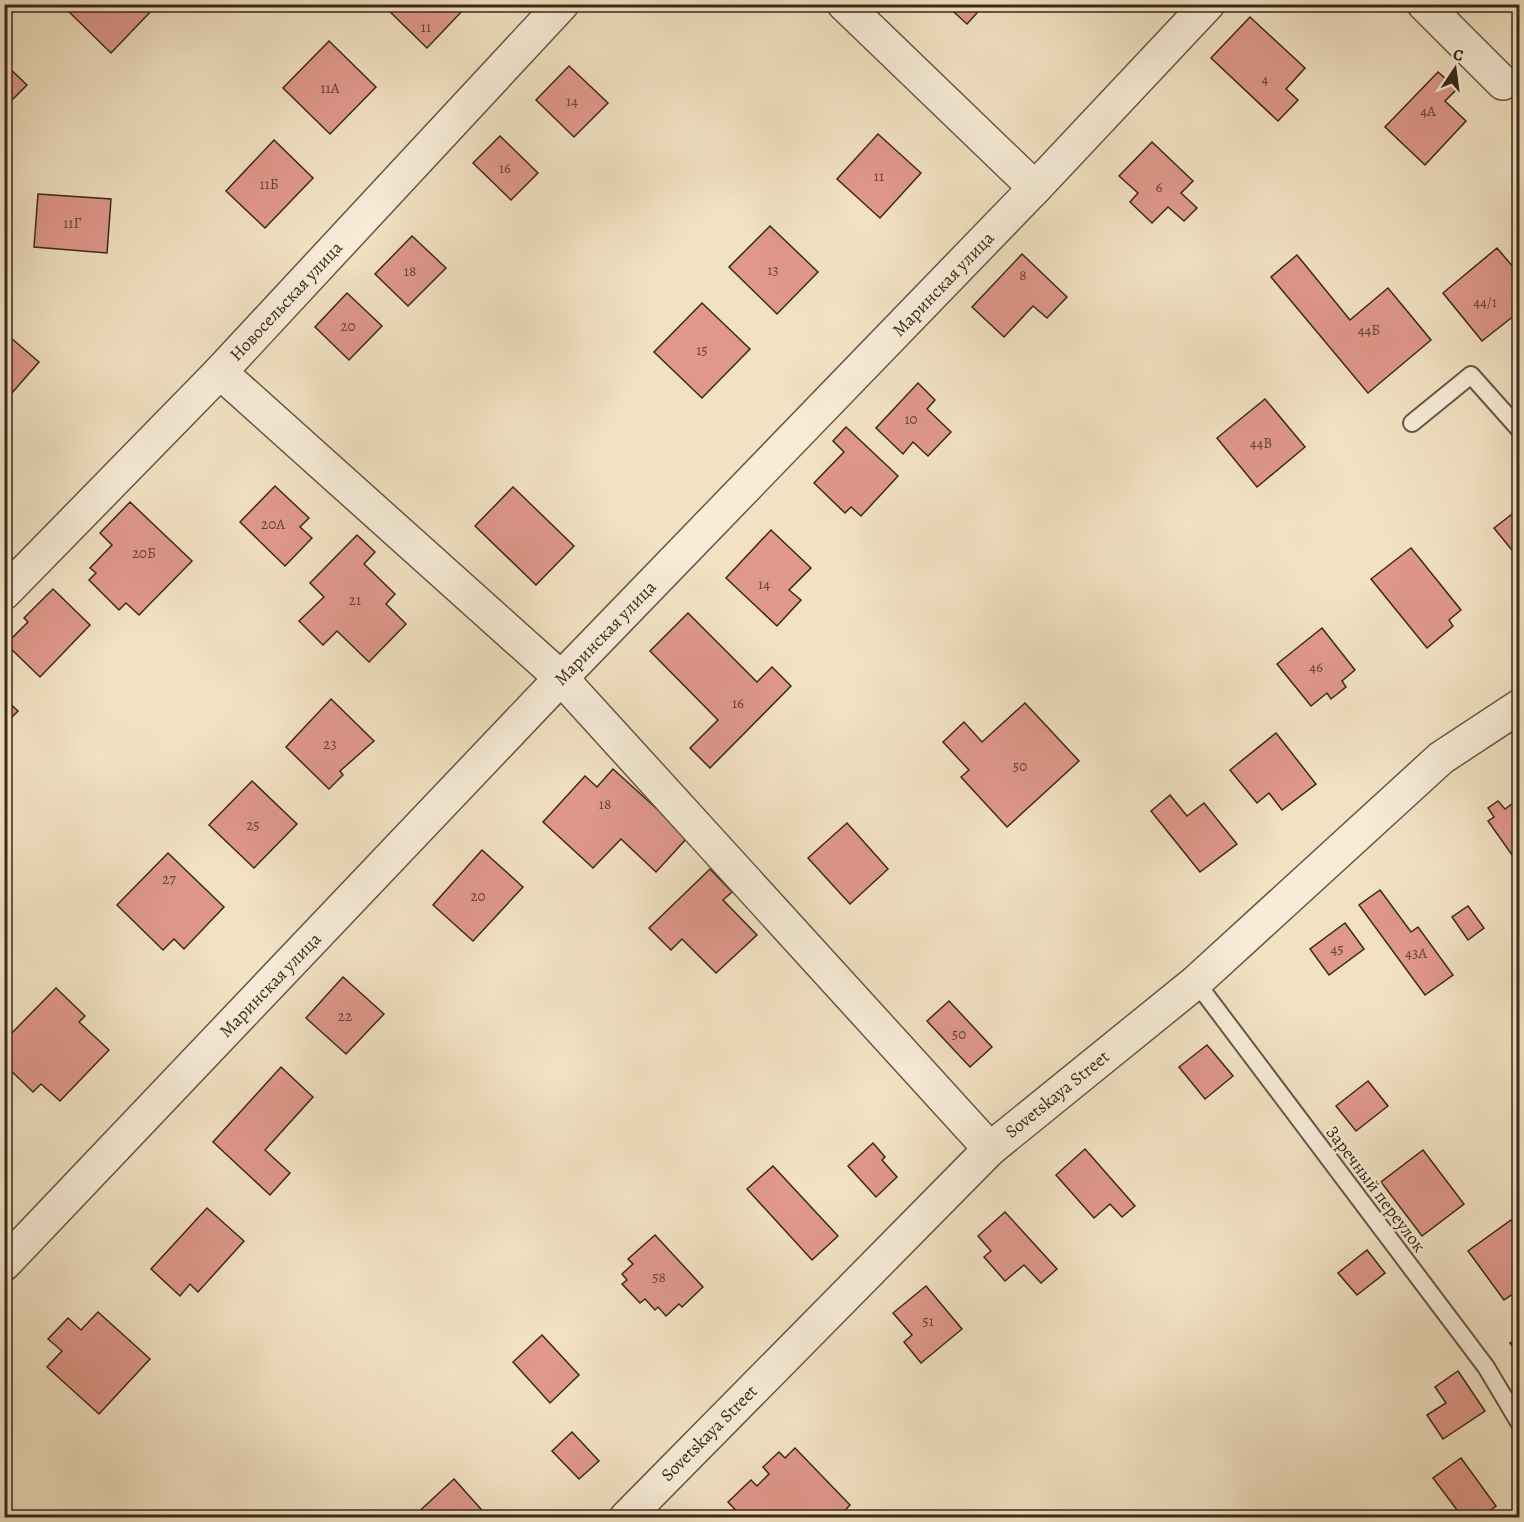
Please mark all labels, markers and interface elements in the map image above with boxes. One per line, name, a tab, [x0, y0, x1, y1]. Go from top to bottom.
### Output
house number: 11	[421, 17, 431, 37]
north arrow	[1425, 39, 1485, 99]
text: С	[1451, 44, 1466, 67]
house number: 4	[1262, 69, 1269, 89]
house number: 11А	[320, 78, 340, 98]
house number: 14	[566, 91, 578, 111]
house number: 4А	[1420, 101, 1436, 121]
house number: 16	[499, 158, 511, 178]
house number: 11	[874, 166, 884, 186]
house number: 11Б	[259, 174, 279, 194]
house number: 6	[1156, 177, 1163, 197]
house number: 11Г	[63, 213, 81, 233]
street label: Маринская улица	[887, 226, 1000, 342]
street label: Новосельская улица	[224, 235, 348, 366]
house number: 13	[767, 260, 779, 280]
house number: 18	[404, 261, 416, 281]
house number: 8	[1019, 265, 1027, 285]
house number: 44/1	[1473, 292, 1497, 312]
house number: 20	[340, 316, 356, 336]
house number: 44Б	[1358, 320, 1380, 340]
house number: 15	[696, 340, 708, 360]
house number: 10	[904, 409, 918, 429]
house number: 44В	[1250, 433, 1272, 453]
house number: 20А	[261, 514, 285, 534]
house number: 20Б	[132, 543, 156, 563]
house number: 14	[758, 574, 770, 594]
street label: Маринская улица	[549, 575, 662, 691]
house number: 21	[349, 590, 361, 610]
house number: 46	[1309, 657, 1323, 677]
house number: 16	[732, 693, 744, 713]
house number: 23	[323, 734, 337, 754]
house number: 50	[1013, 756, 1027, 776]
house number: 18	[599, 794, 611, 814]
house number: 25	[246, 815, 260, 835]
house number: 27	[162, 869, 176, 889]
house number: 20	[470, 886, 486, 906]
street label: Маринская улица	[214, 927, 327, 1043]
house number: 45	[1330, 939, 1344, 959]
house number: 43А	[1405, 943, 1427, 963]
house number: 22	[338, 1006, 352, 1026]
house number: 50	[952, 1024, 966, 1044]
street label: Sovetskaya Street	[1000, 1045, 1114, 1143]
street label: Заречный переулок	[1321, 1121, 1431, 1257]
house number: 58	[652, 1267, 666, 1287]
house number: 51	[922, 1311, 934, 1331]
street label: Sovetskaya Street	[655, 1379, 763, 1487]

